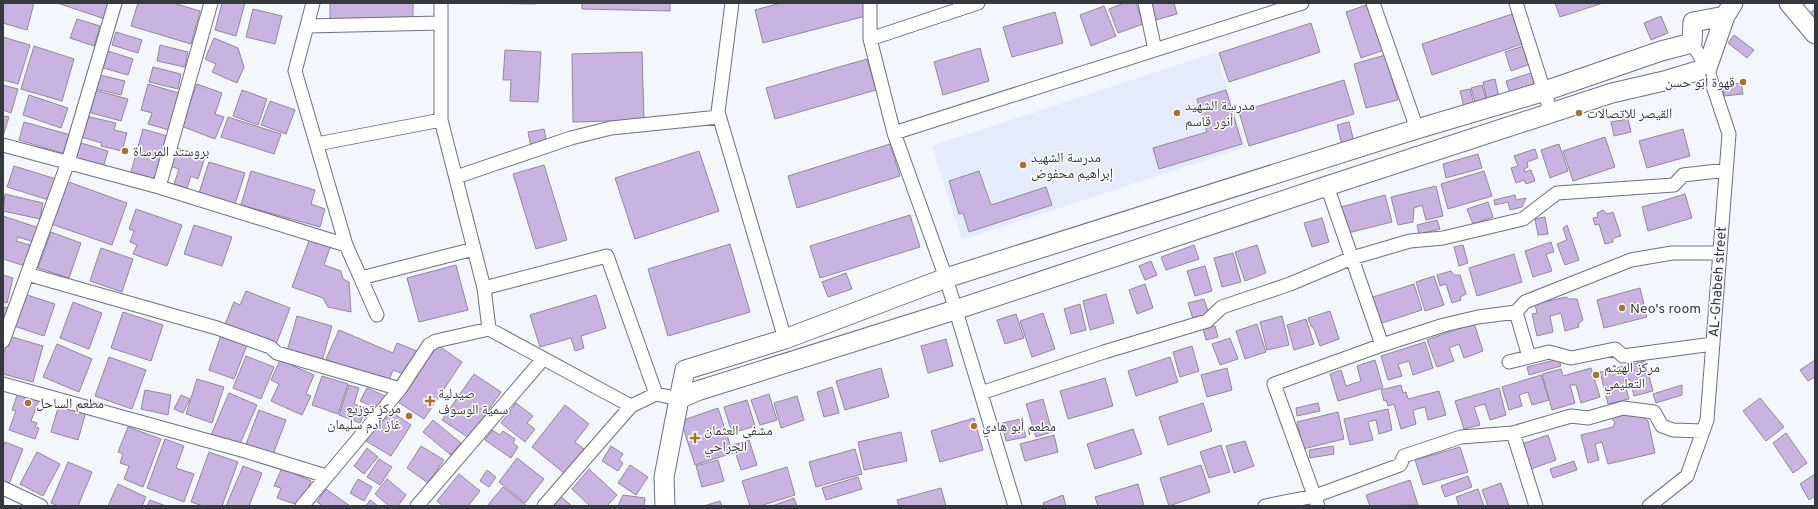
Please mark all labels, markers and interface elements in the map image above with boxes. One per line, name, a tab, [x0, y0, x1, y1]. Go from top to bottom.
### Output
place label: قهوة أبو حسن	[1665, 74, 1735, 92]
marker: قهوة أبو حسن	[1738, 77, 1748, 87]
place label: مدرسة الشهيد أنور قاسم	[1185, 98, 1255, 131]
place label: القيصر للاتصالات	[1587, 106, 1672, 123]
marker: مدرسة الشهيد أنور قاسم	[1172, 108, 1182, 118]
marker: القيصر للاتصالات	[1574, 108, 1584, 118]
place label: بروستد المرساة	[133, 144, 210, 161]
marker: بروستد المرساة	[120, 146, 130, 156]
place label: مدرسة الشهيد إبراهيم محفوض	[1031, 150, 1113, 183]
marker: مدرسة الشهيد إبراهيم محفوض	[1018, 160, 1028, 170]
street label: AL-Ghabeh street	[1706, 226, 1731, 338]
place label: Neo's room	[1630, 301, 1701, 318]
marker: Neo's room	[1617, 303, 1627, 313]
place label: مركز الهيثم التعليمي	[1604, 360, 1660, 395]
marker: مركز الهيثم التعليمي	[1591, 370, 1601, 380]
place label: صيدلية سمية الوسوف	[438, 386, 508, 419]
place label: مطعم الساحل	[36, 396, 104, 413]
marker: صيدلية سمية الوسوف	[425, 396, 435, 406]
marker: مطعم الساحل	[23, 398, 33, 408]
place label: مركز توزيع غاز آدم سليمان	[327, 401, 401, 434]
marker: مركز توزيع غاز آدم سليمان	[404, 411, 414, 421]
place label: مطعم أبو هادي	[982, 418, 1056, 438]
marker: مطعم أبو هادي	[969, 421, 979, 431]
place label: مشفى العثمان الجراحي	[704, 423, 773, 458]
marker: مشفى العثمان الجراحي	[689, 432, 701, 444]

